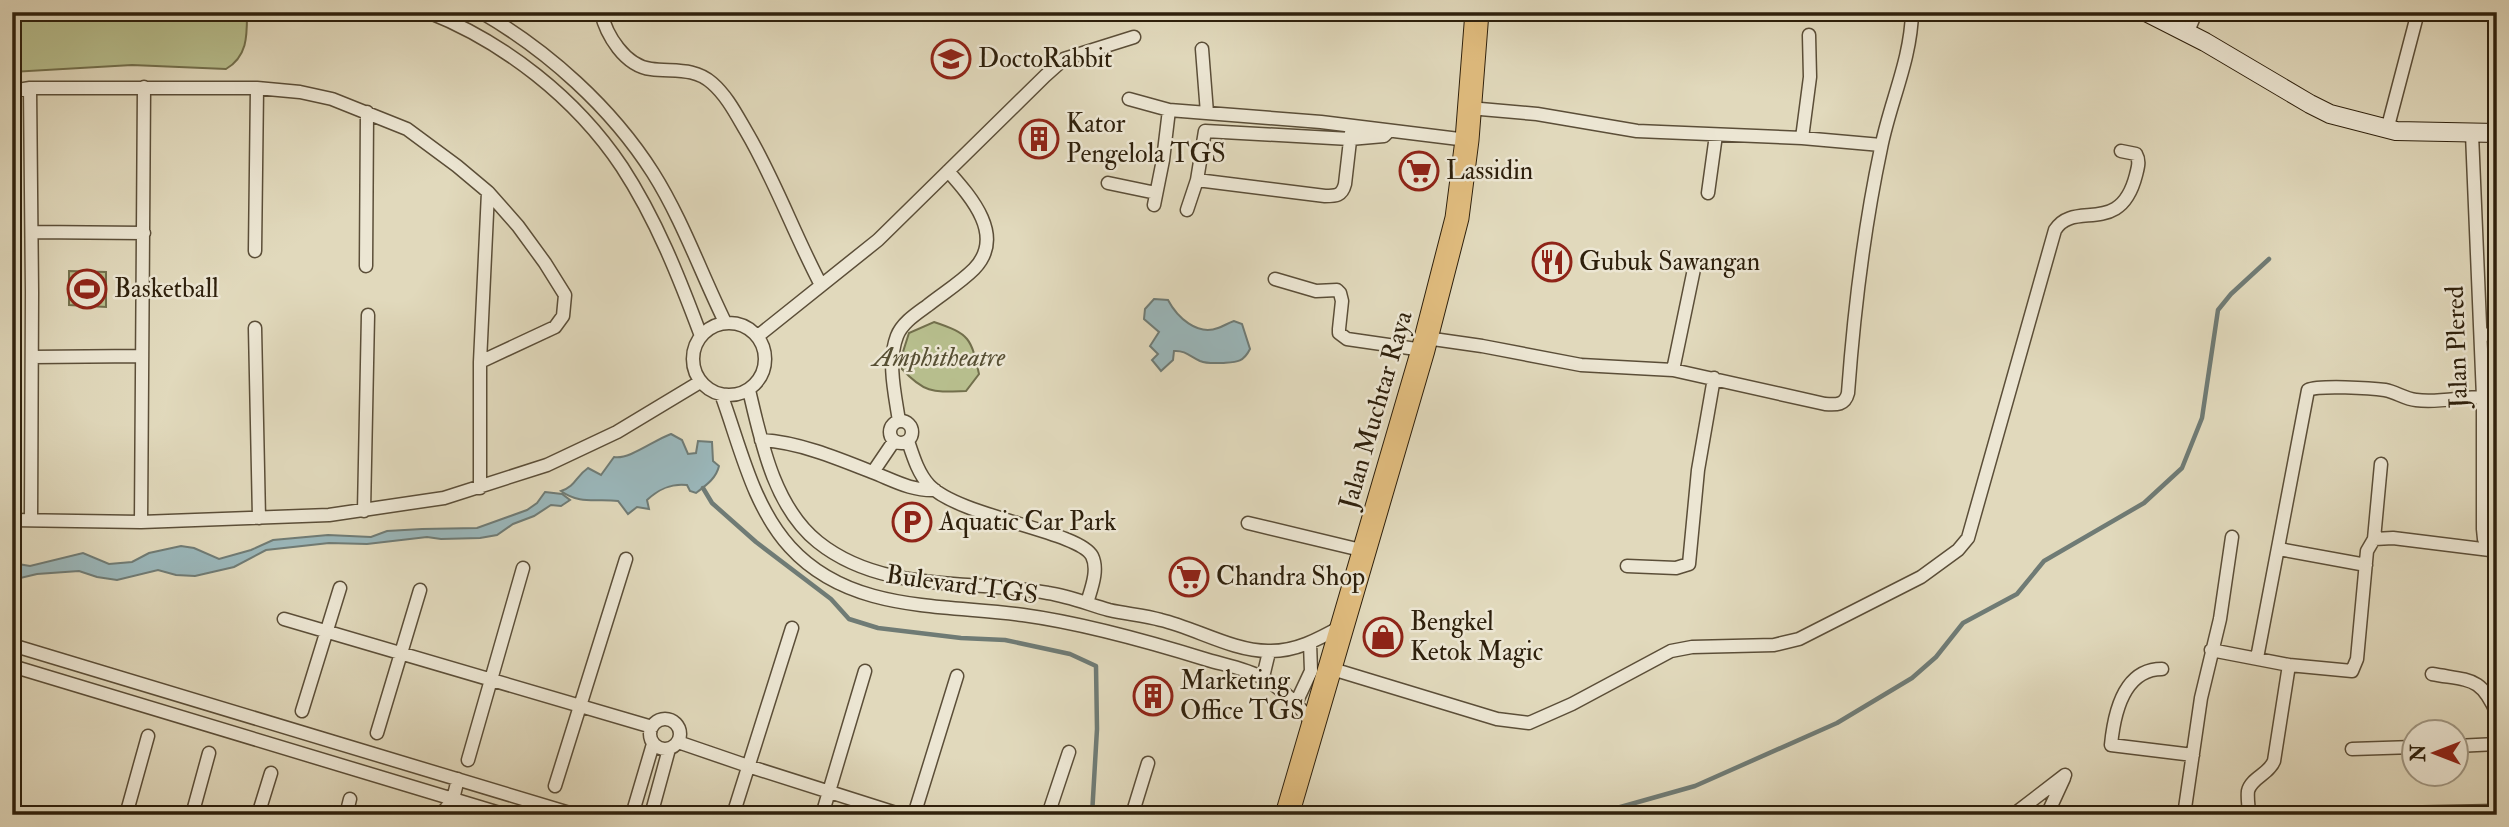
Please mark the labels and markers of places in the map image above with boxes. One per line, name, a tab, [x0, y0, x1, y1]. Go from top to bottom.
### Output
school or university icon: DoctoRabbit	[930, 38, 972, 80]
place label: DoctoRabbit	[978, 43, 1113, 75]
place label: Kator Pengelola TGS	[1066, 108, 1226, 170]
building icon: Kator Pengelola TGS	[1018, 118, 1060, 160]
supermarket icon: Lassidin	[1398, 150, 1440, 192]
place label: Lassidin	[1446, 155, 1533, 187]
restaurant icon: Gubuk Sawangan	[1531, 241, 1573, 283]
place label: Gubuk Sawangan	[1579, 246, 1760, 278]
sports icon: Basketball	[66, 268, 108, 310]
place label: Basketball	[114, 273, 219, 305]
parking icon: Aquatic Car Park	[891, 501, 933, 543]
place label: Aquatic Car Park	[938, 506, 1117, 538]
supermarket icon: Chandra Shop	[1168, 556, 1210, 598]
place label: Chandra Shop	[1216, 561, 1365, 594]
place label: Bengkel Ketok Magic	[1410, 606, 1543, 668]
shop icon: Bengkel Ketok Magic	[1362, 616, 1404, 658]
place label: Marketing Office TGS	[1180, 665, 1305, 727]
building icon: Marketing Office TGS	[1132, 675, 1174, 717]

